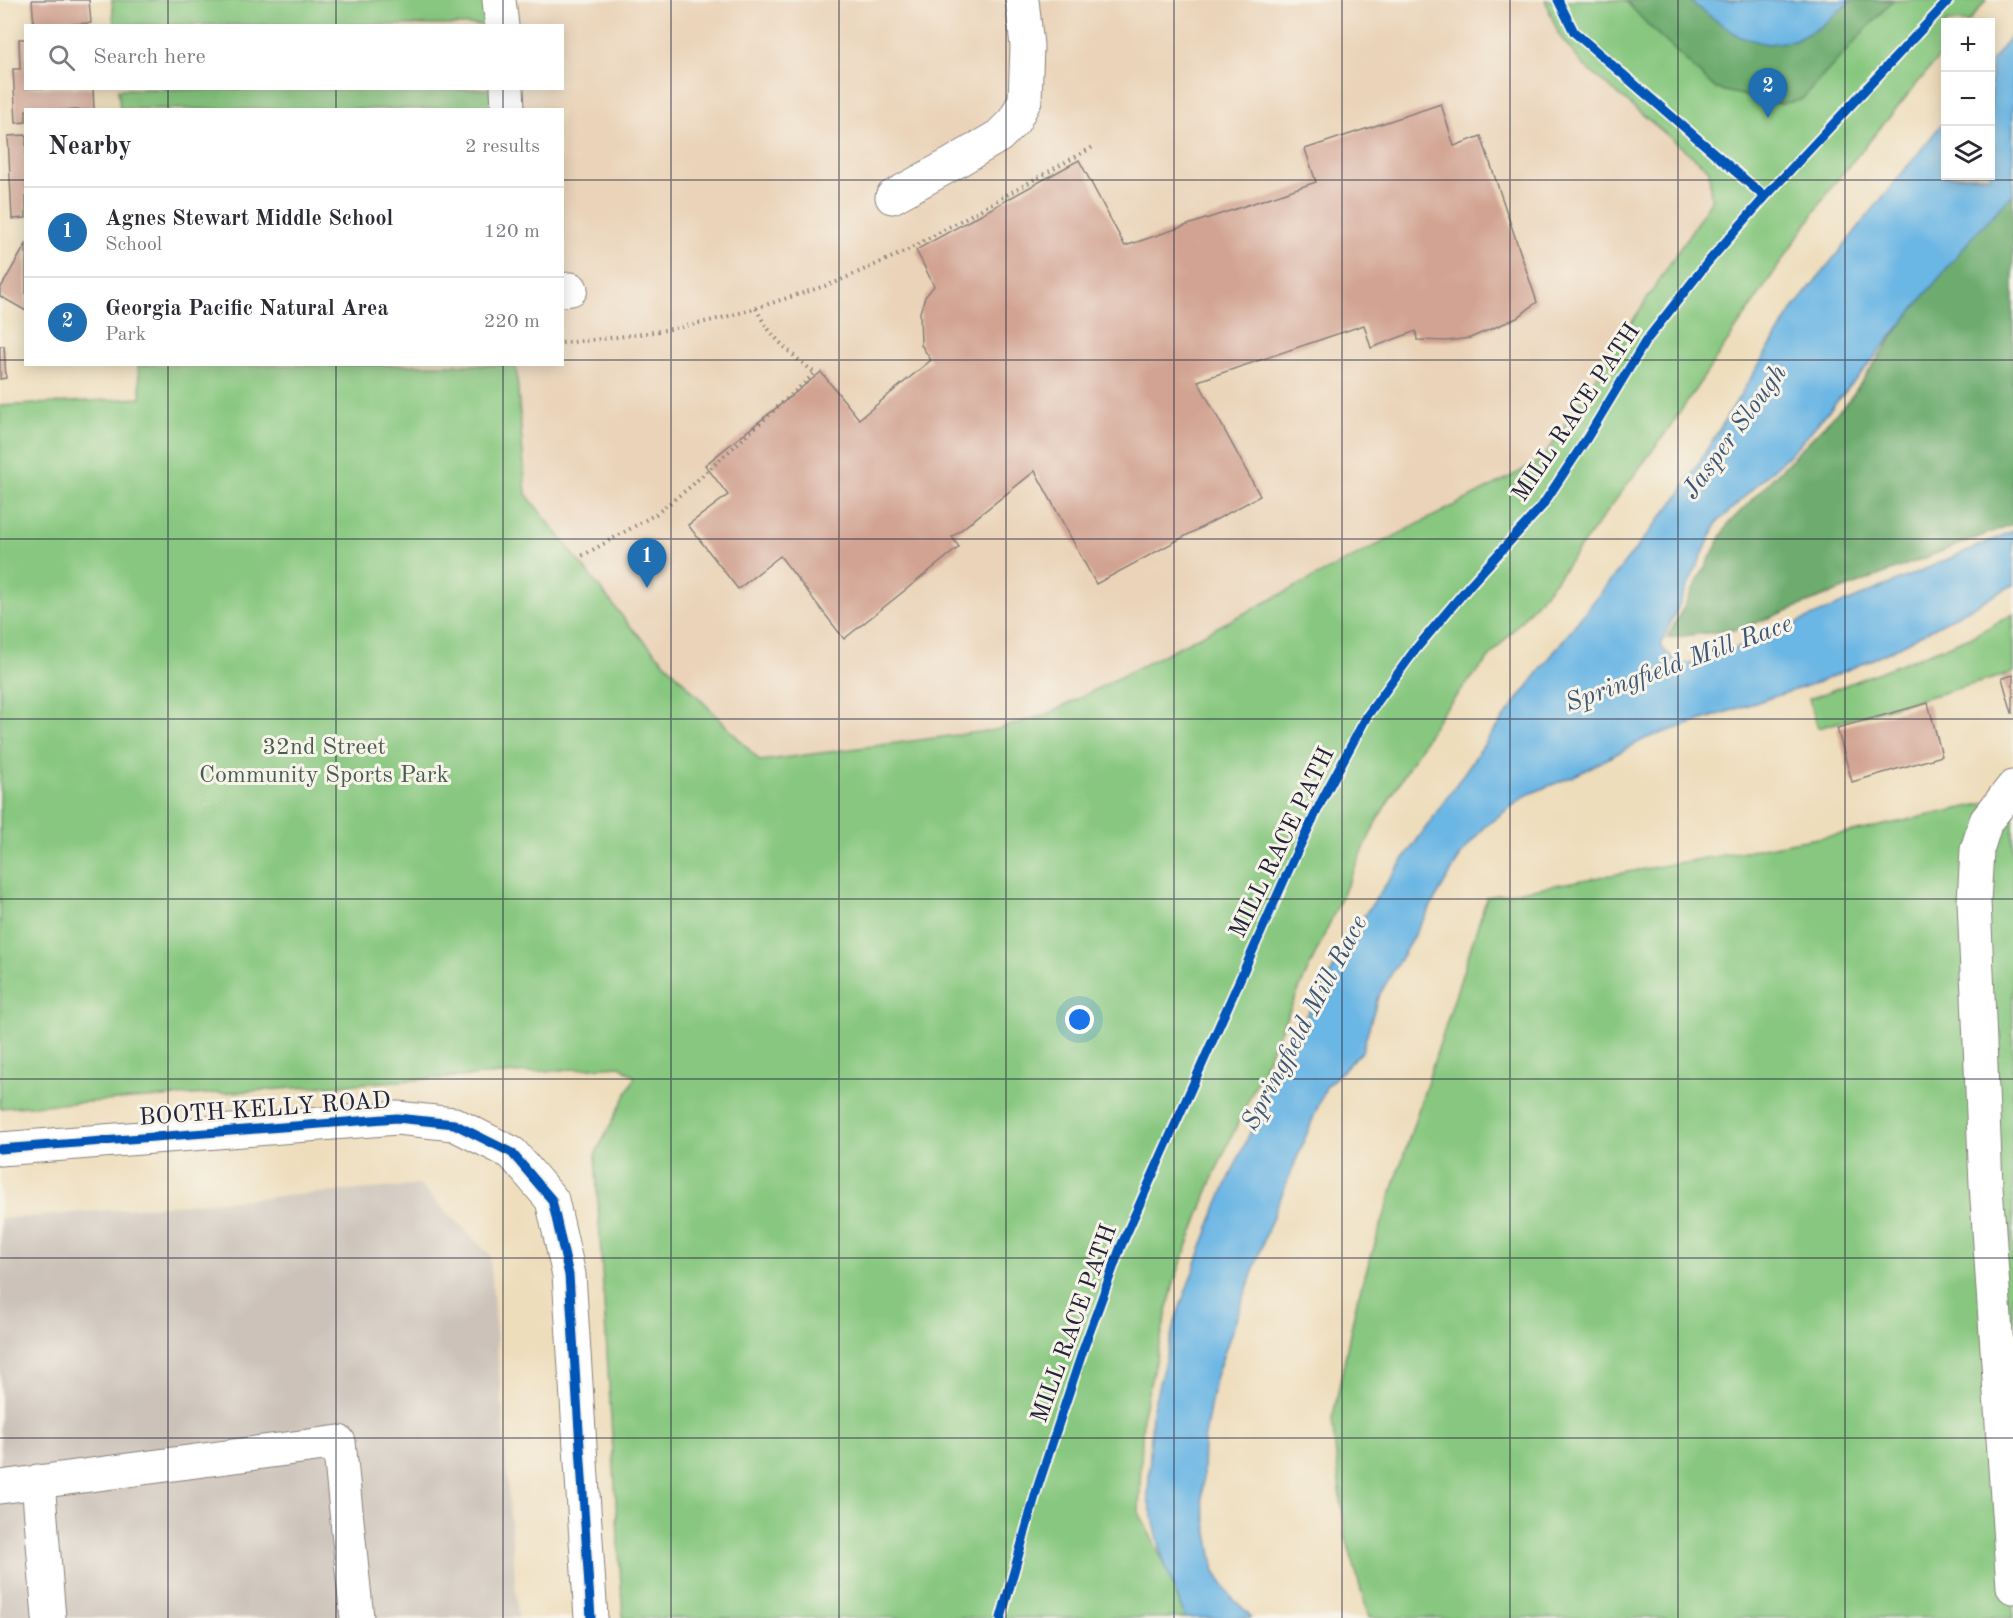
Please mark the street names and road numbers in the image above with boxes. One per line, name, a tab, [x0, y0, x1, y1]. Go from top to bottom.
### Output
street label: MILL RACE PATH	[1509, 320, 1645, 506]
street label: MILL RACE PATH	[1226, 744, 1340, 942]
street label: BOOTH KELLY ROAD	[138, 1089, 392, 1131]
street label: MILL RACE PATH	[1028, 1222, 1122, 1426]

